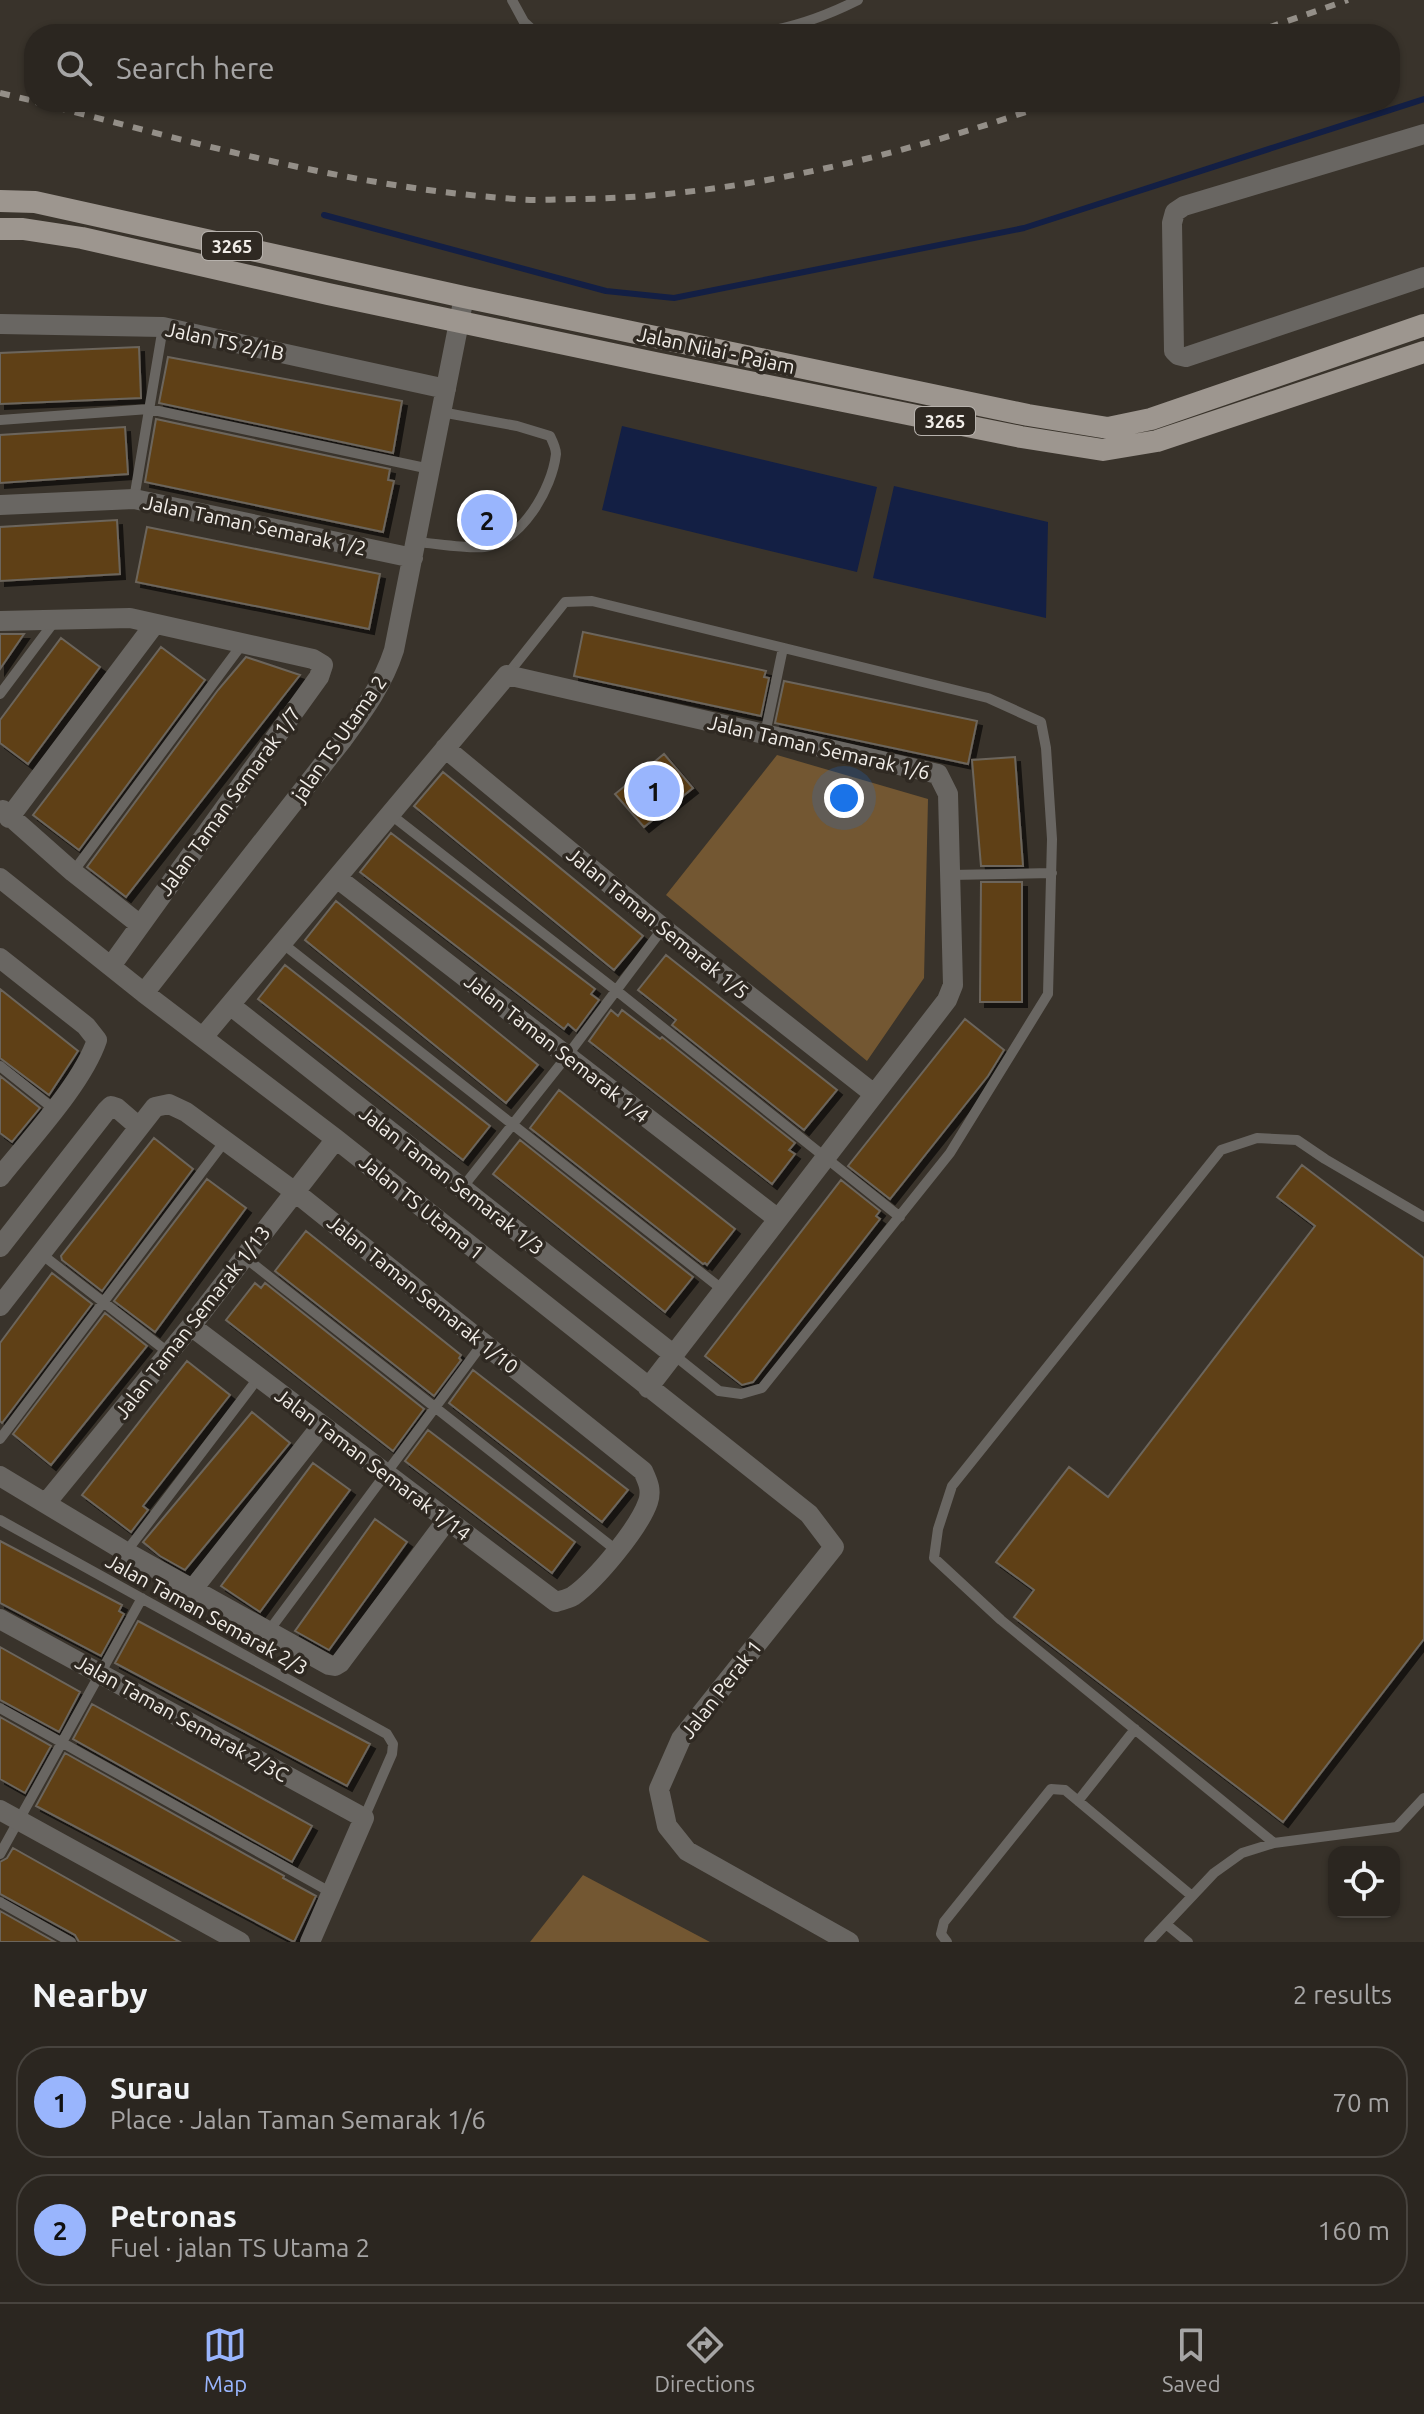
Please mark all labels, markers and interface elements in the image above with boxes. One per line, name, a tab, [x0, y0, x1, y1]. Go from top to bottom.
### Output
search box	[24, 24, 1400, 112]
icon: search	[52, 46, 96, 90]
text: Search here	[116, 51, 275, 85]
road number: 3265	[202, 232, 262, 260]
street label: Jalan TS 2/1B	[164, 317, 286, 365]
street label: Jalan Nilai - Pajam	[635, 322, 797, 378]
road number: 3265	[915, 407, 975, 435]
street label: Jalan Taman Semarak 1/2	[141, 490, 369, 560]
pin: 2	[461, 490, 513, 550]
street label: jalan TS Utama 2	[286, 671, 391, 807]
street label: Jalan Taman Semarak 1/7	[153, 702, 305, 900]
street label: Jalan Taman Semarak 1/6	[706, 710, 932, 784]
pin: 1	[628, 761, 680, 821]
your location	[824, 778, 864, 818]
street label: Jalan Taman Semarak 1/5	[562, 843, 754, 1003]
street label: Jalan Taman Semarak 1/4	[460, 969, 654, 1127]
street label: Jalan Taman Semarak 1/3	[355, 1101, 549, 1259]
street label: Jalan TS Utama 1	[355, 1150, 489, 1264]
street label: Jalan Taman Semarak 1/10	[323, 1210, 523, 1378]
street label: Jalan Taman Semarak 1/13	[109, 1221, 275, 1423]
street label: Jalan Taman Semarak 1/14	[271, 1383, 475, 1545]
street label: Jalan Taman Semarak 2/3	[102, 1549, 312, 1679]
street label: Jalan Perak 1	[676, 1635, 766, 1743]
street label: Jalan Taman Semarak 2/3C	[72, 1650, 292, 1786]
map controls	[1328, 1846, 1400, 1918]
button: locate	[1328, 1846, 1400, 1918]
text: Nearby	[32, 1975, 147, 2013]
text: 2 results	[1293, 1980, 1392, 2009]
text: Surau	[110, 2071, 191, 2105]
text: 1	[53, 2088, 67, 2117]
text: 70 m	[1332, 2088, 1390, 2117]
text: Place · Jalan Taman Semarak 1/6	[110, 2105, 486, 2134]
text: Petronas	[110, 2199, 237, 2233]
text: 2	[53, 2216, 67, 2245]
text: 160 m	[1318, 2216, 1390, 2245]
text: Fuel · jalan TS Utama 2	[110, 2233, 370, 2262]
tab: Map	[203, 2323, 247, 2396]
tab: Directions	[654, 2323, 755, 2396]
tab: Saved	[1162, 2323, 1221, 2396]

